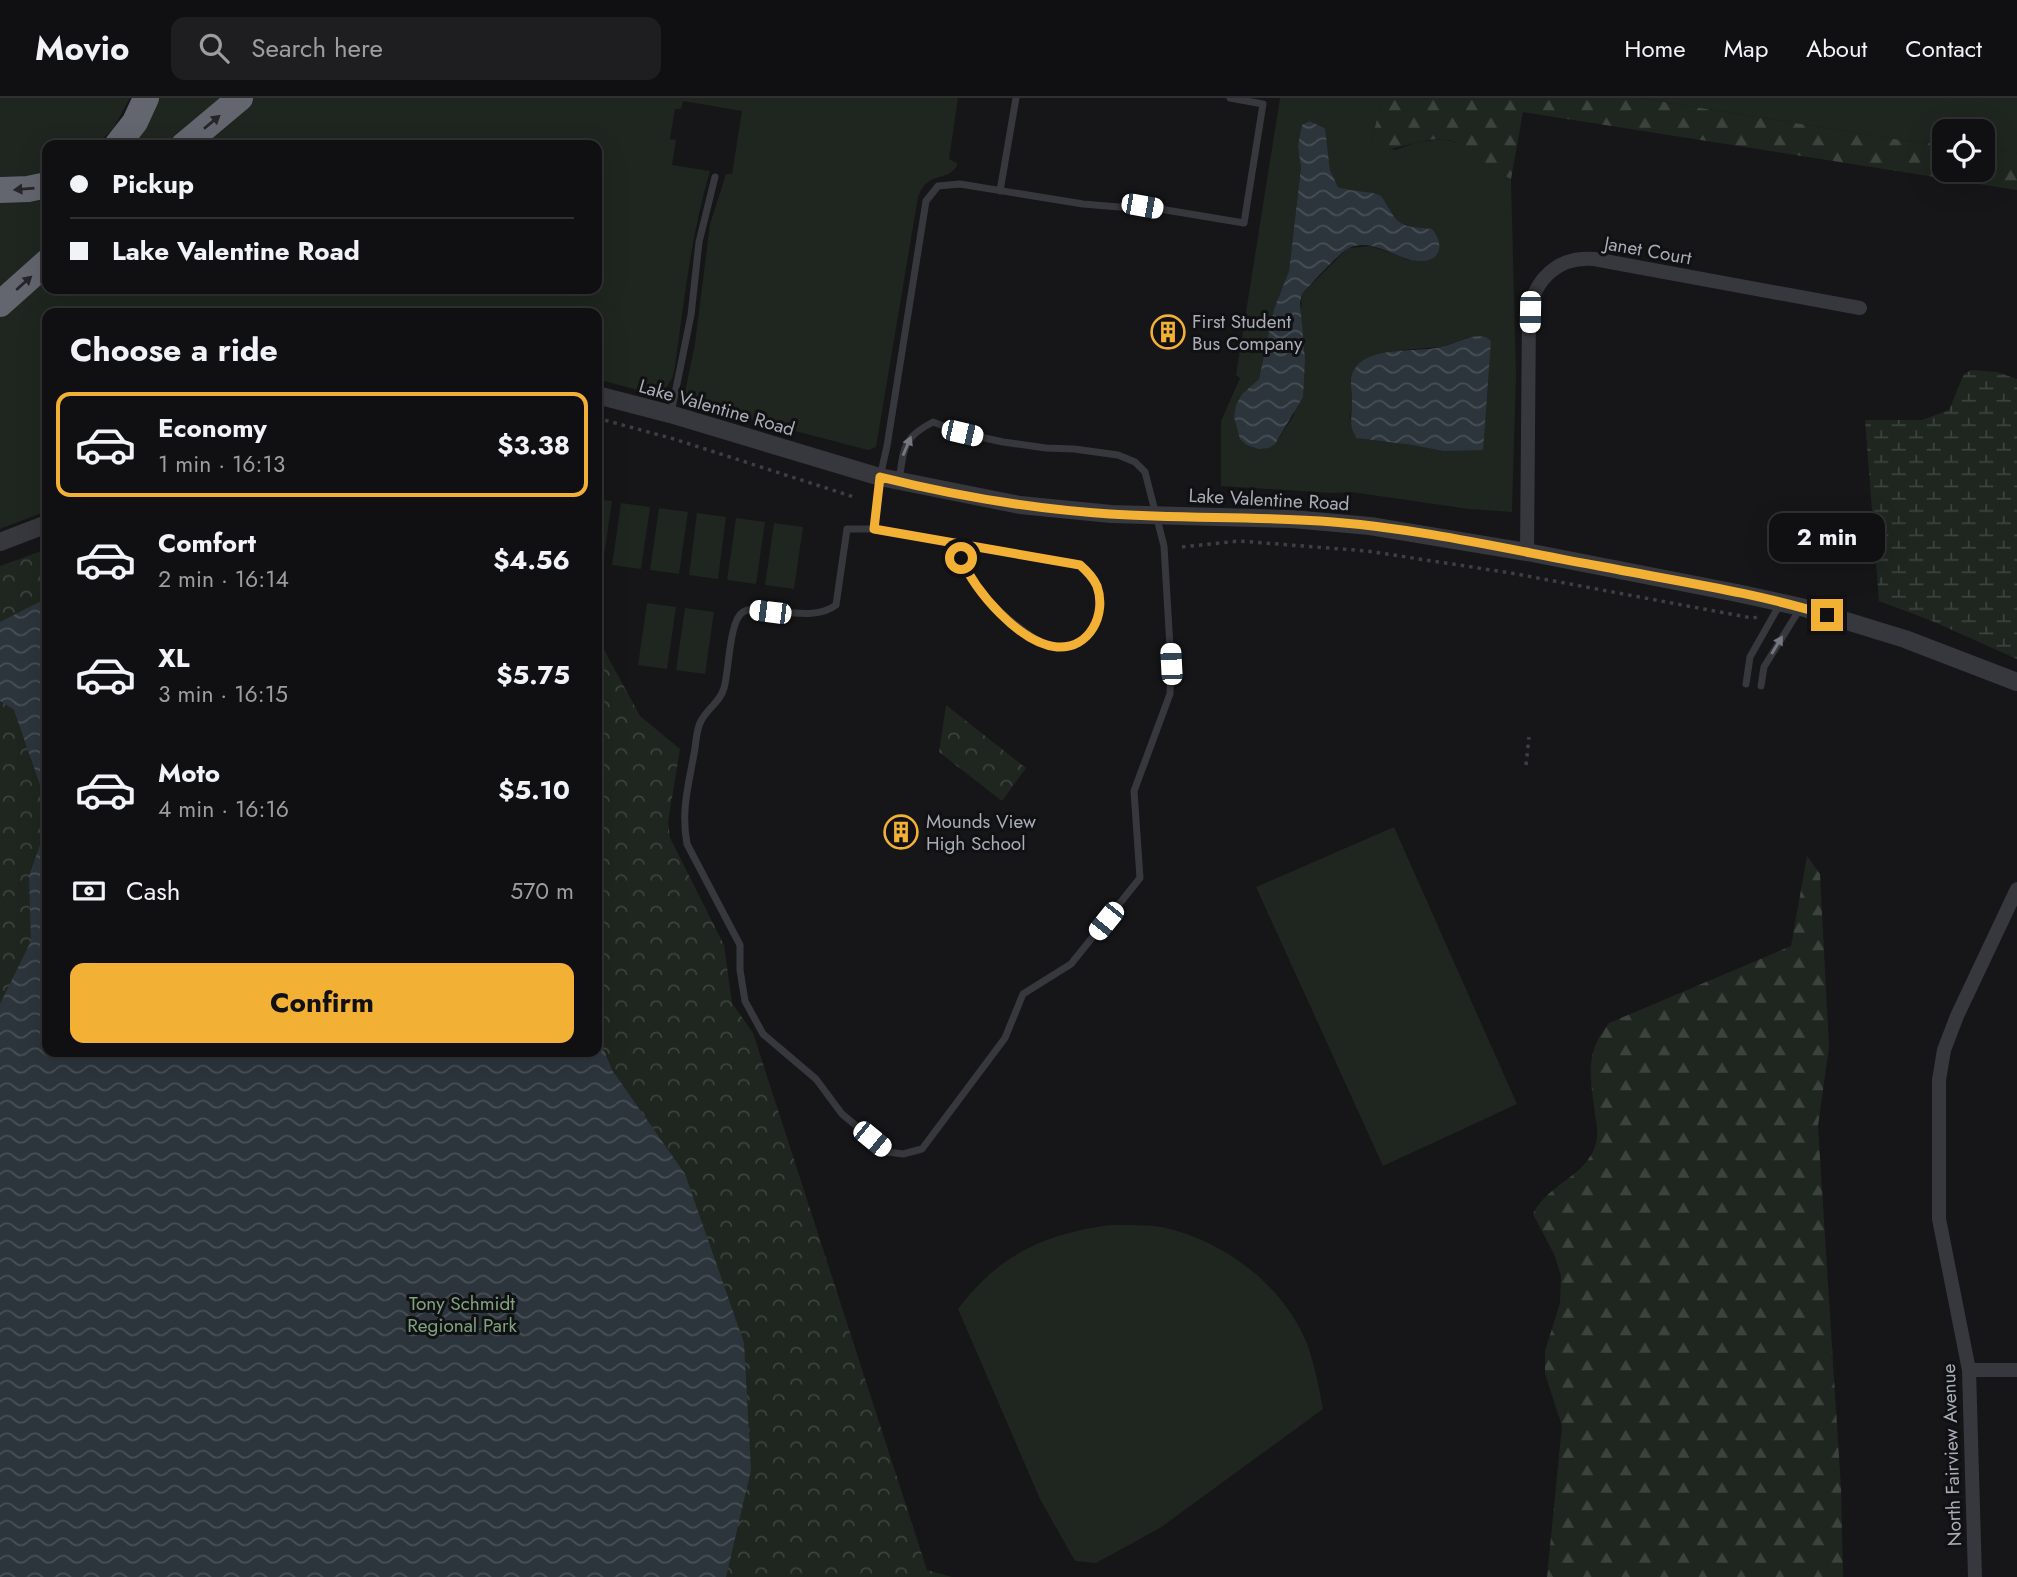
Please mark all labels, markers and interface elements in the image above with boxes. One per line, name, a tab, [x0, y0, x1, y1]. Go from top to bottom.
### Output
search box	[171, 17, 661, 80]
text: Movio	[35, 25, 129, 72]
icon: search	[195, 29, 233, 67]
text: Search here	[251, 29, 383, 67]
text: Home	[1624, 31, 1686, 66]
text: Map	[1724, 31, 1768, 66]
text: About	[1806, 31, 1867, 66]
text: Contact	[1905, 31, 1982, 66]
one-way arrow	[203, 114, 221, 129]
map controls	[1932, 119, 1995, 182]
button: locate	[1932, 119, 1995, 182]
text: Pickup	[112, 165, 194, 203]
one-way arrow	[13, 184, 35, 195]
car	[1120, 192, 1165, 220]
street label: Janet Court	[1599, 229, 1694, 272]
text: Lake Valentine Road	[112, 232, 360, 270]
one-way arrow	[15, 275, 33, 291]
car	[1520, 291, 1541, 333]
place label: First Student Bus Company	[1192, 308, 1303, 357]
building icon: First Student Bus Company	[1149, 313, 1187, 351]
text: Choose a ride	[70, 327, 278, 373]
street label: Lake Valentine Road	[636, 372, 798, 443]
text: Economy	[158, 409, 267, 447]
icon: car	[74, 413, 137, 476]
car	[940, 418, 985, 448]
text: $3.38	[497, 426, 570, 464]
one-way arrow	[902, 435, 913, 456]
text: 1 min · 16:13	[158, 447, 285, 481]
street label: Lake Valentine Road	[1188, 482, 1350, 517]
callout: 2 min	[1769, 514, 1885, 562]
text: 2 min	[1797, 520, 1857, 554]
text: Comfort	[158, 524, 256, 562]
icon: car	[74, 528, 137, 591]
text: $4.56	[493, 541, 570, 579]
route start	[945, 542, 977, 574]
text: 2 min · 16:14	[158, 562, 289, 596]
car	[748, 599, 793, 625]
route end	[1811, 599, 1843, 631]
one-way arrow	[1771, 636, 1784, 655]
text: XL	[158, 639, 190, 677]
car	[1160, 642, 1183, 686]
icon: car	[74, 643, 137, 706]
text: $5.75	[496, 656, 570, 694]
text: 3 min · 16:15	[158, 677, 288, 711]
text: Moto	[158, 754, 220, 792]
icon: car	[74, 758, 137, 821]
text: $5.10	[498, 771, 570, 809]
text: 4 min · 16:16	[158, 792, 289, 826]
place label: Mounds View High School	[926, 808, 1036, 857]
building icon: Mounds View High School	[882, 813, 920, 851]
icon: cash	[70, 872, 108, 910]
text: Cash	[126, 872, 180, 910]
text: 570 m	[510, 874, 574, 908]
car	[1085, 898, 1128, 944]
button: Confirm	[70, 963, 574, 1043]
car	[850, 1118, 895, 1160]
park label: Tony Schmidt Regional Park	[407, 1290, 517, 1339]
street label: North Fairview Avenue	[1935, 1363, 1968, 1547]

